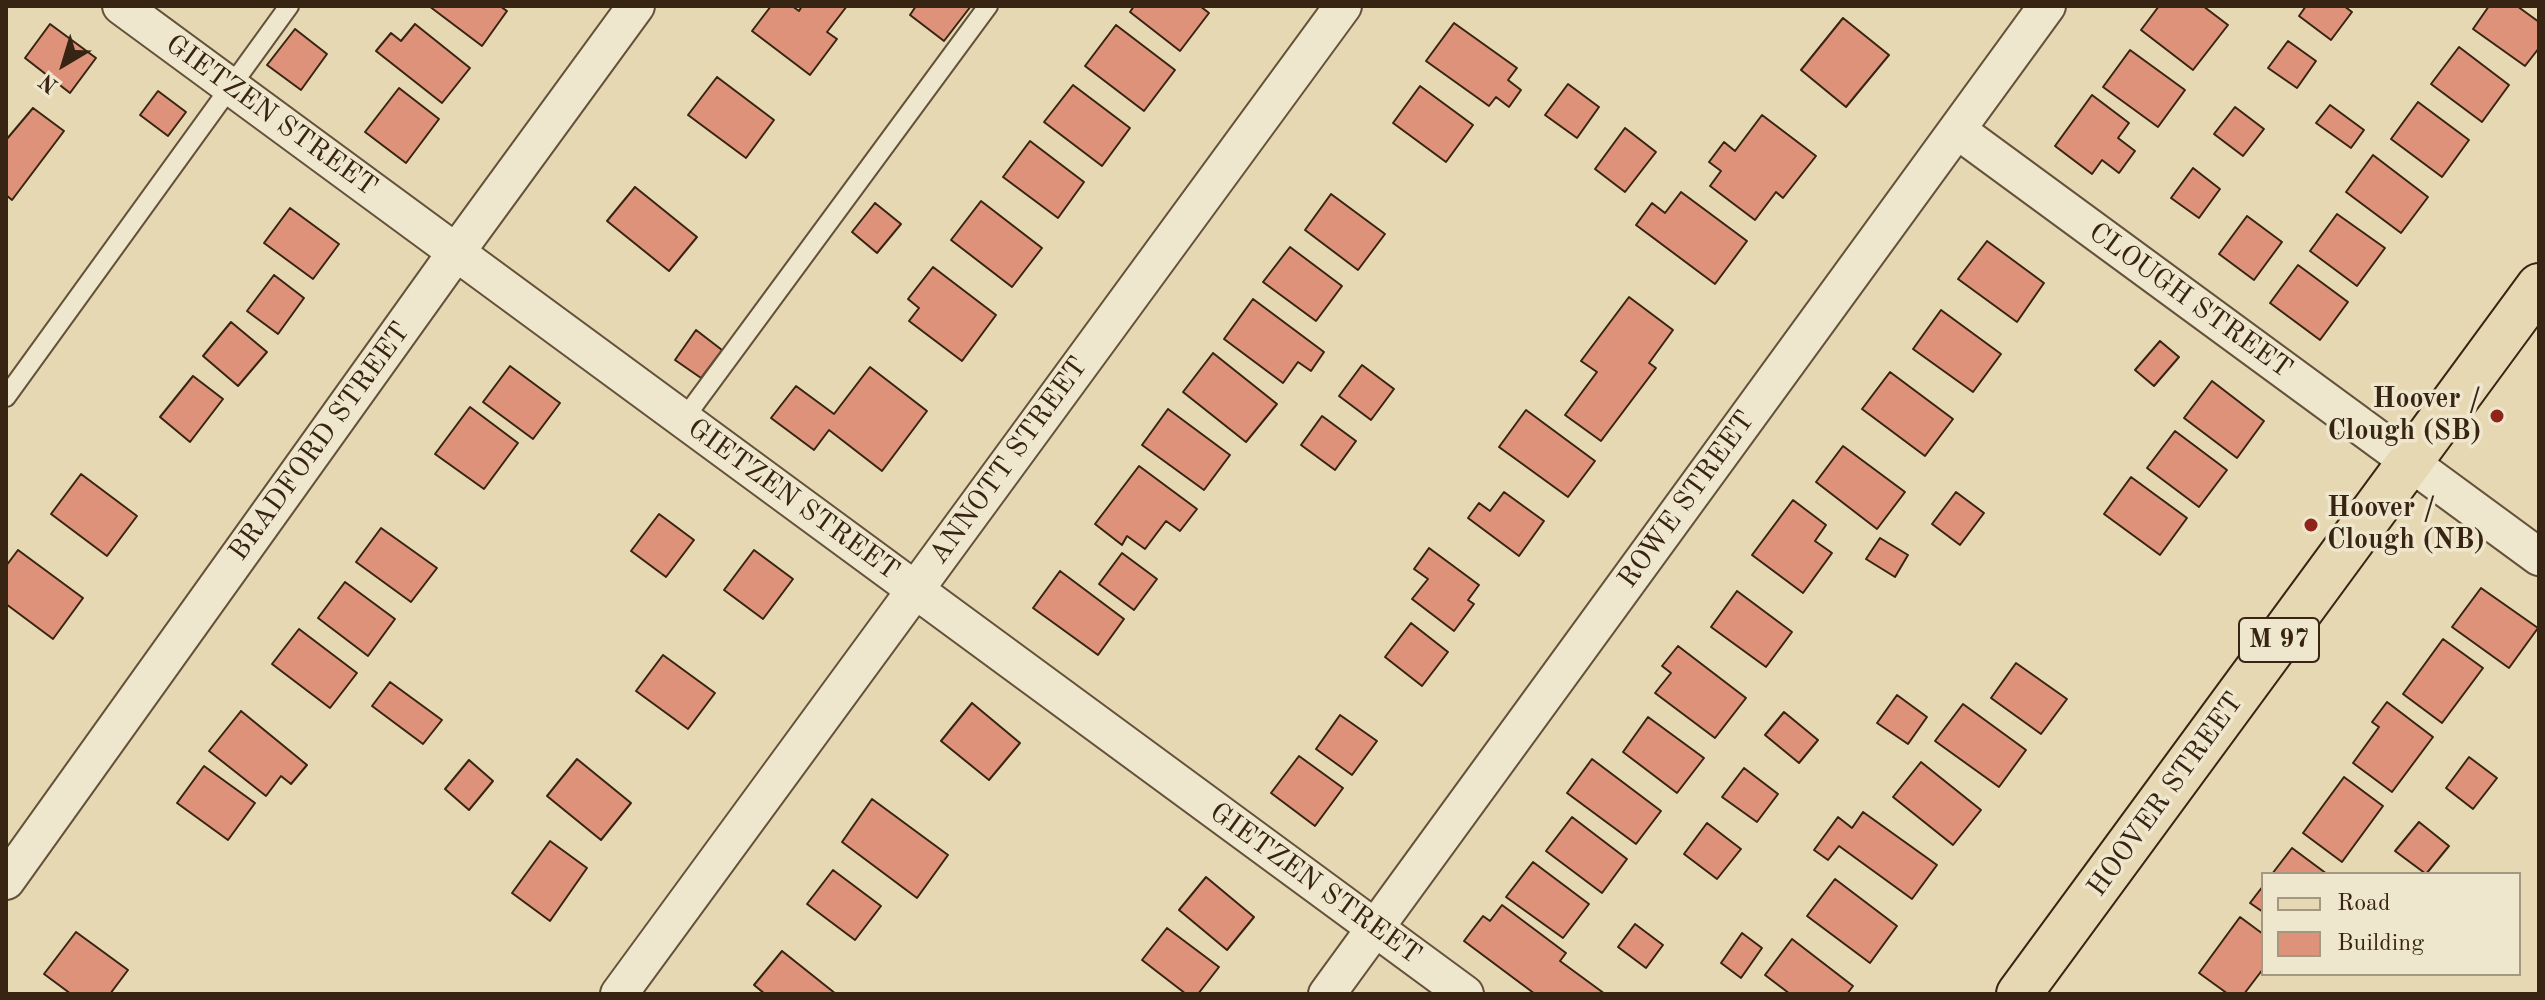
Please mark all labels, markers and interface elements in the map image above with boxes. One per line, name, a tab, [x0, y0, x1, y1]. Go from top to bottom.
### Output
north arrow	[24, 24, 104, 104]
street label: GIETZEN STREET	[159, 28, 383, 204]
text: N	[36, 69, 63, 97]
street label: CLOUGH STREET	[2082, 216, 2298, 386]
street label: BRADFORD STREET	[222, 316, 418, 568]
street label: ANNOTT STREET	[923, 351, 1095, 571]
place label: Hoover / Clough (SB)	[2327, 383, 2481, 449]
street label: ROWE STREET	[1612, 405, 1762, 595]
marker: Hoover / Clough (SB)	[2488, 407, 2506, 425]
street label: GIETZEN STREET	[681, 412, 905, 588]
place label: Hoover / Clough (NB)	[2327, 492, 2485, 558]
marker: Hoover / Clough (NB)	[2302, 516, 2320, 534]
road number: M 97	[2239, 618, 2319, 662]
street label: HOOVER STREET	[2081, 686, 2251, 904]
street label: GIETZEN STREET	[1203, 796, 1427, 972]
legend	[2261, 872, 2521, 976]
text: Road	[2337, 892, 2390, 916]
text: Building	[2337, 932, 2424, 956]

